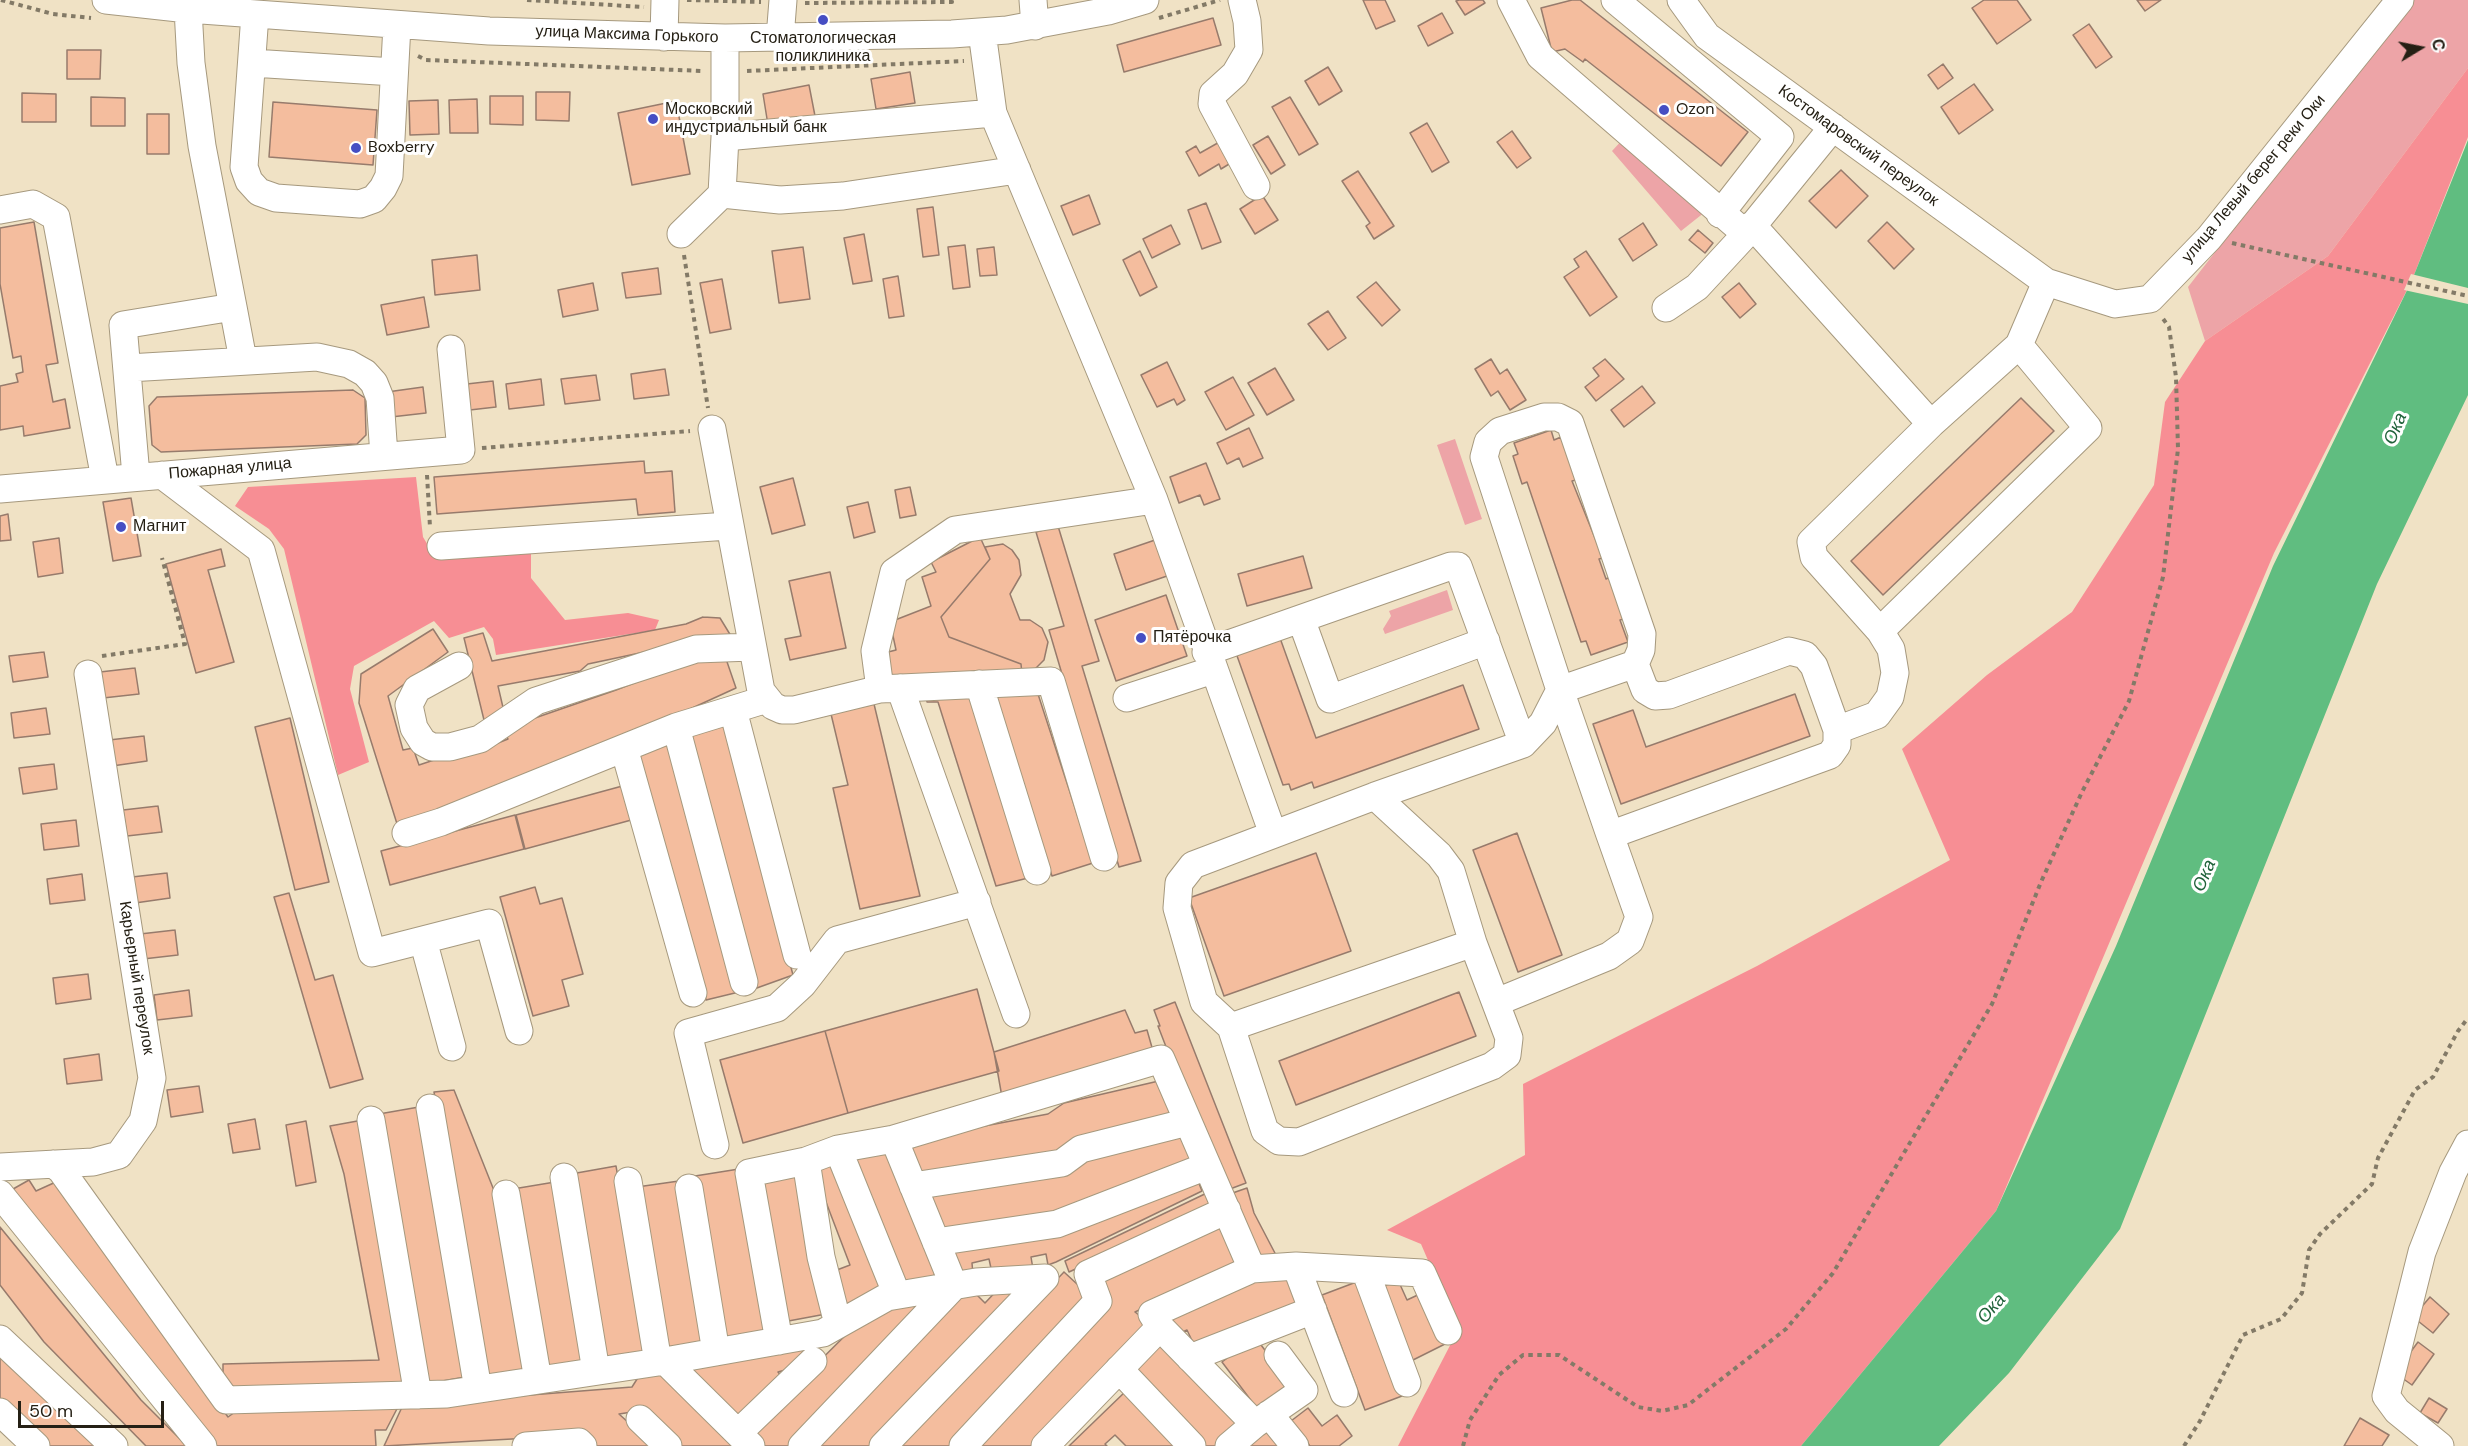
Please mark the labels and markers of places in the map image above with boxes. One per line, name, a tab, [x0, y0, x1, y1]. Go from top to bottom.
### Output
marker: Стоматологическая поликлиника	[816, 13, 830, 27]
place label: Стоматологическая поликлиника	[750, 29, 896, 67]
place label: Московский индустриальный банк	[665, 100, 827, 138]
place label: Ozon	[1676, 100, 1714, 120]
marker: Ozon	[1657, 103, 1671, 117]
marker: Московский индустриальный банк	[646, 112, 660, 126]
place label: Boxberry	[368, 138, 435, 158]
marker: Boxberry	[349, 141, 363, 155]
place label: Магнит	[133, 517, 186, 537]
marker: Магнит	[114, 520, 128, 534]
place label: Пятёрочка	[1153, 628, 1231, 648]
marker: Пятёрочка	[1134, 631, 1148, 645]

